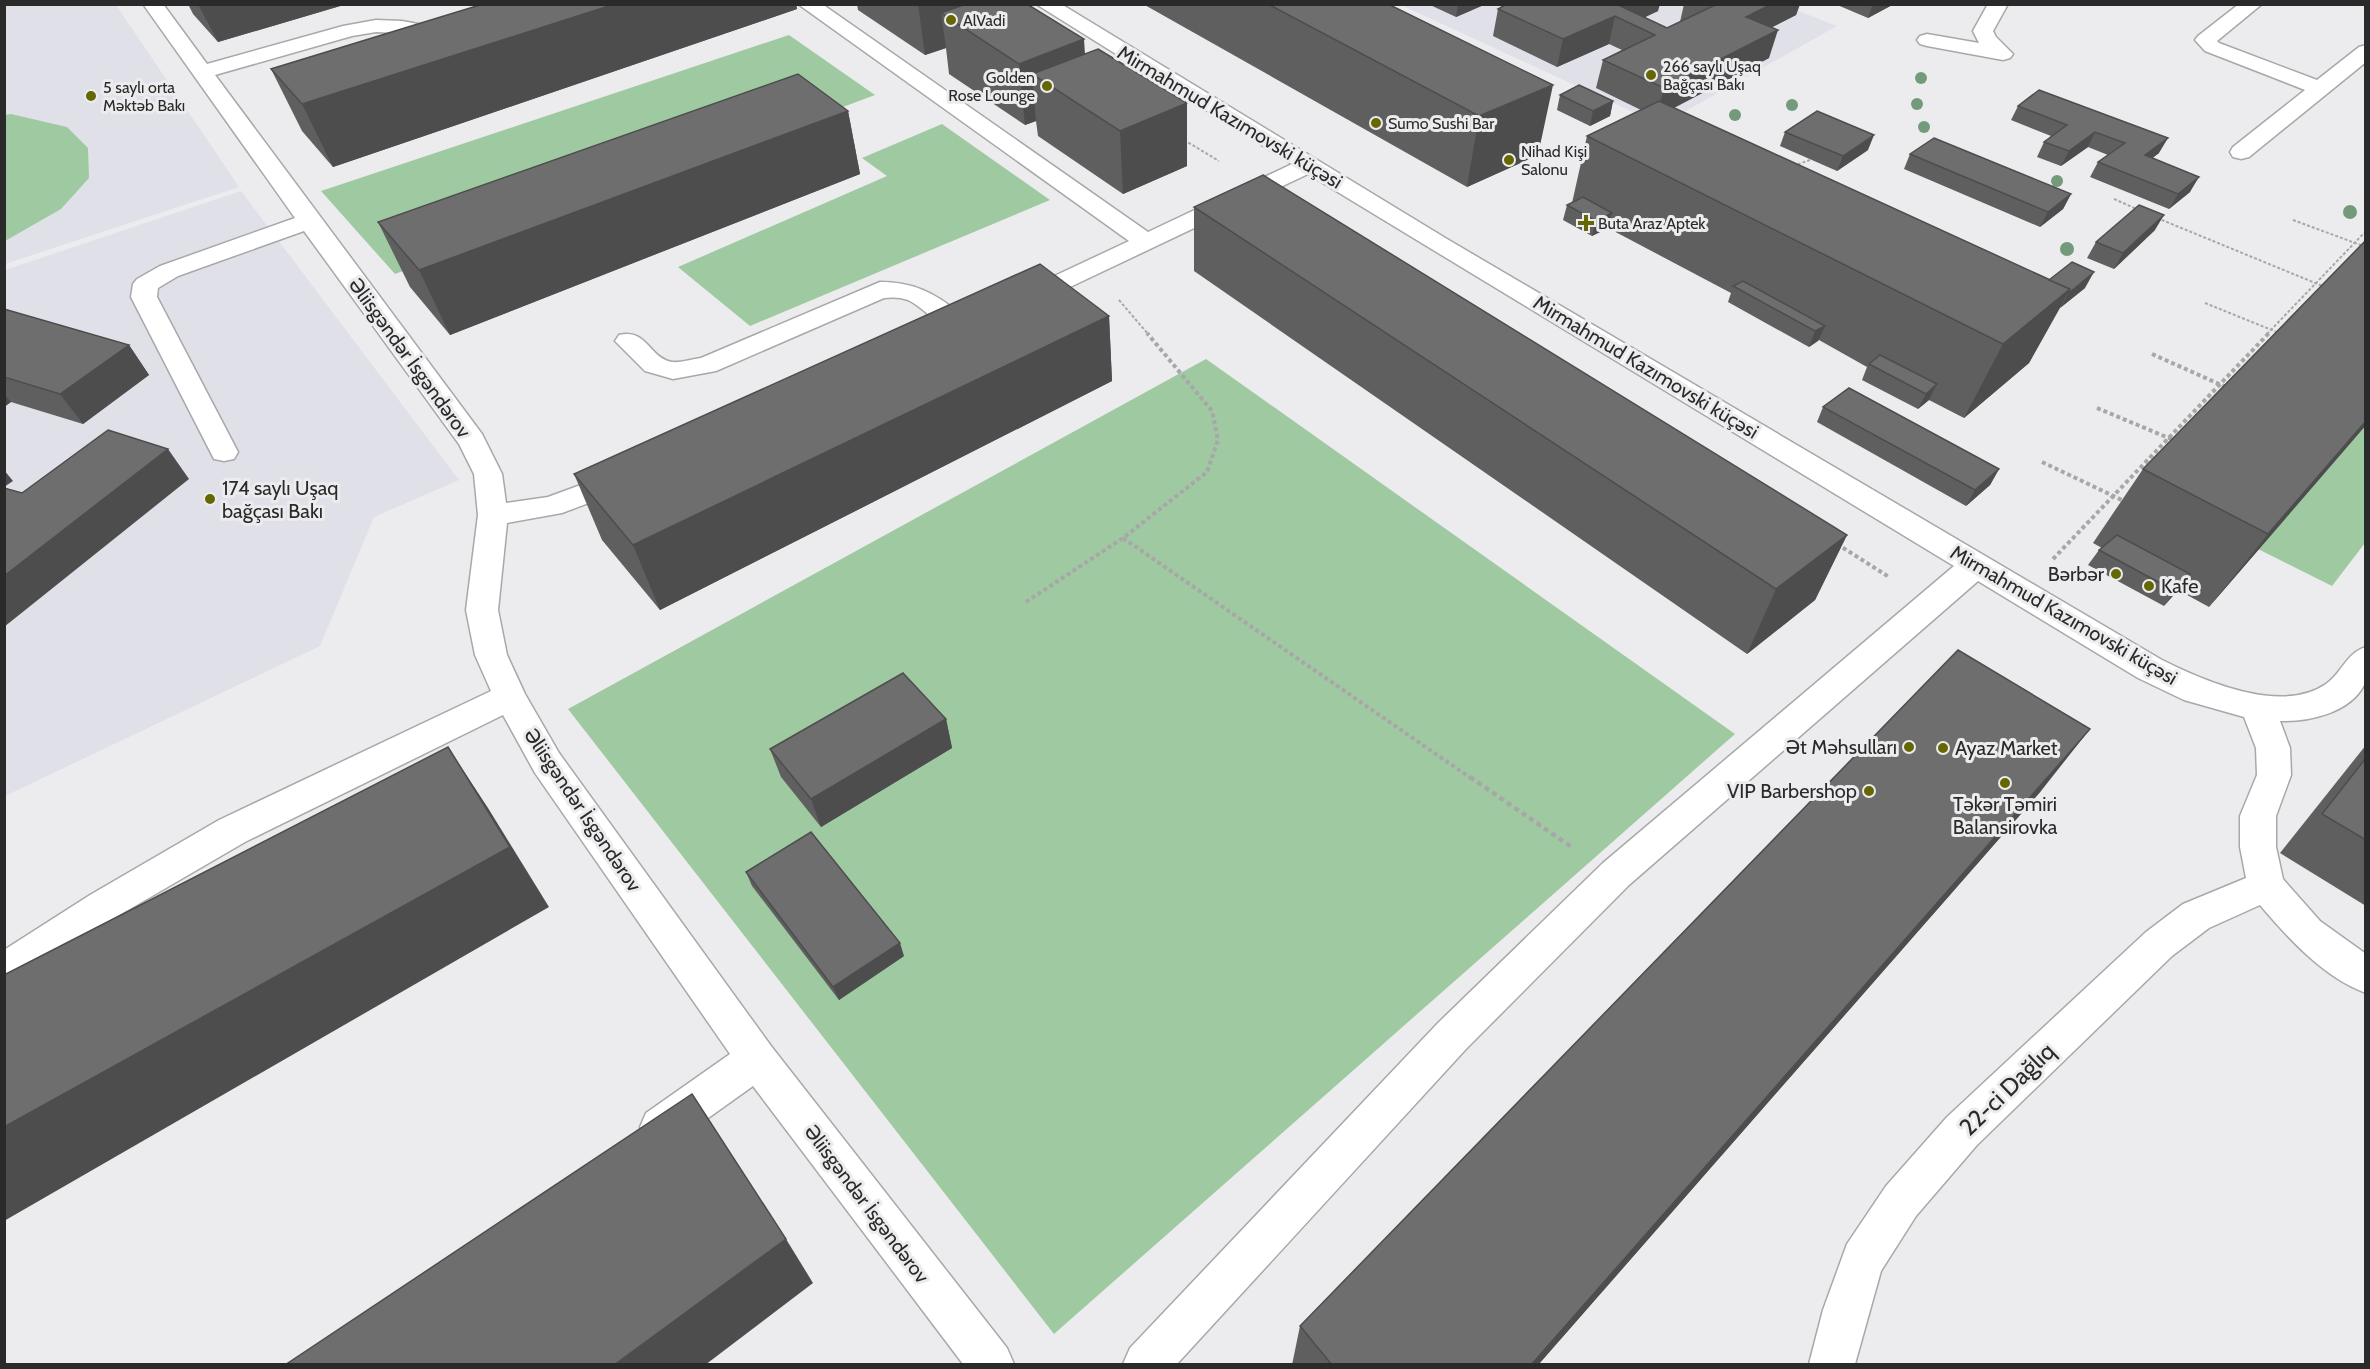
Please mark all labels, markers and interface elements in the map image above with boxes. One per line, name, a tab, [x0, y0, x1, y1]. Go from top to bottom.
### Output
place label: AlVadi	[963, 11, 1005, 30]
marker: AlVadi	[944, 13, 958, 27]
street label: Mirmahmud Kazımovski küçəsi	[1113, 40, 1347, 194]
place label: 266 saylı Uşaq Bağçası Bakı	[1663, 57, 1761, 94]
place label: Golden Rose Lounge	[948, 68, 1035, 105]
marker: 266 saylı Uşaq Bağçası Bakı	[1644, 68, 1658, 82]
place label: 5 saylı orta Məktəb Bakı	[103, 78, 185, 115]
marker: Golden Rose Lounge	[1040, 79, 1054, 93]
marker: 5 saylı orta Məktəb Bakı	[84, 89, 98, 103]
place label: Sumo Sushi Bar	[1388, 114, 1495, 133]
marker: Sumo Sushi Bar	[1369, 116, 1383, 130]
place label: Nihad Kişi Salonu	[1521, 142, 1587, 179]
marker: Nihad Kişi Salonu	[1502, 153, 1516, 167]
place label: Buta Araz Aptek	[1598, 214, 1706, 233]
marker: Buta Araz Aptek	[1579, 216, 1593, 230]
street label: Əliisgəndər İsgəndərov	[344, 273, 476, 443]
street label: Mirmahmud Kazımovski küçəsi	[1529, 290, 1763, 444]
place label: 174 saylı Uşaq bağçası Bakı	[222, 476, 338, 523]
marker: 174 saylı Uşaq bağçası Bakı	[203, 492, 217, 506]
street label: Mirmahmud Kazımovski küçəsi	[1946, 540, 2182, 690]
place label: Bərbər	[2048, 562, 2105, 586]
marker: Bərbər	[2109, 567, 2123, 581]
place label: Kafe	[2161, 574, 2198, 598]
marker: Kafe	[2142, 579, 2156, 593]
street label: Əliisgəndər İsgəndərov	[519, 724, 647, 896]
place label: Ət Məhsulları	[1786, 735, 1897, 759]
place label: Ayaz Market	[1955, 736, 2058, 760]
marker: Ət Məhsulları	[1902, 740, 1916, 754]
marker: Ayaz Market	[1936, 741, 1950, 755]
marker: Təkər Təmiri Balansirovka	[1998, 776, 2012, 790]
place label: VIP Barbershop	[1727, 779, 1857, 803]
marker: VIP Barbershop	[1862, 784, 1876, 798]
place label: Təkər Təmiri Balansirovka	[1953, 792, 2058, 839]
street label: 22-ci Dağlıq	[1953, 1036, 2061, 1142]
street label: Əliisgəndər İsgəndərov	[800, 1120, 934, 1288]

